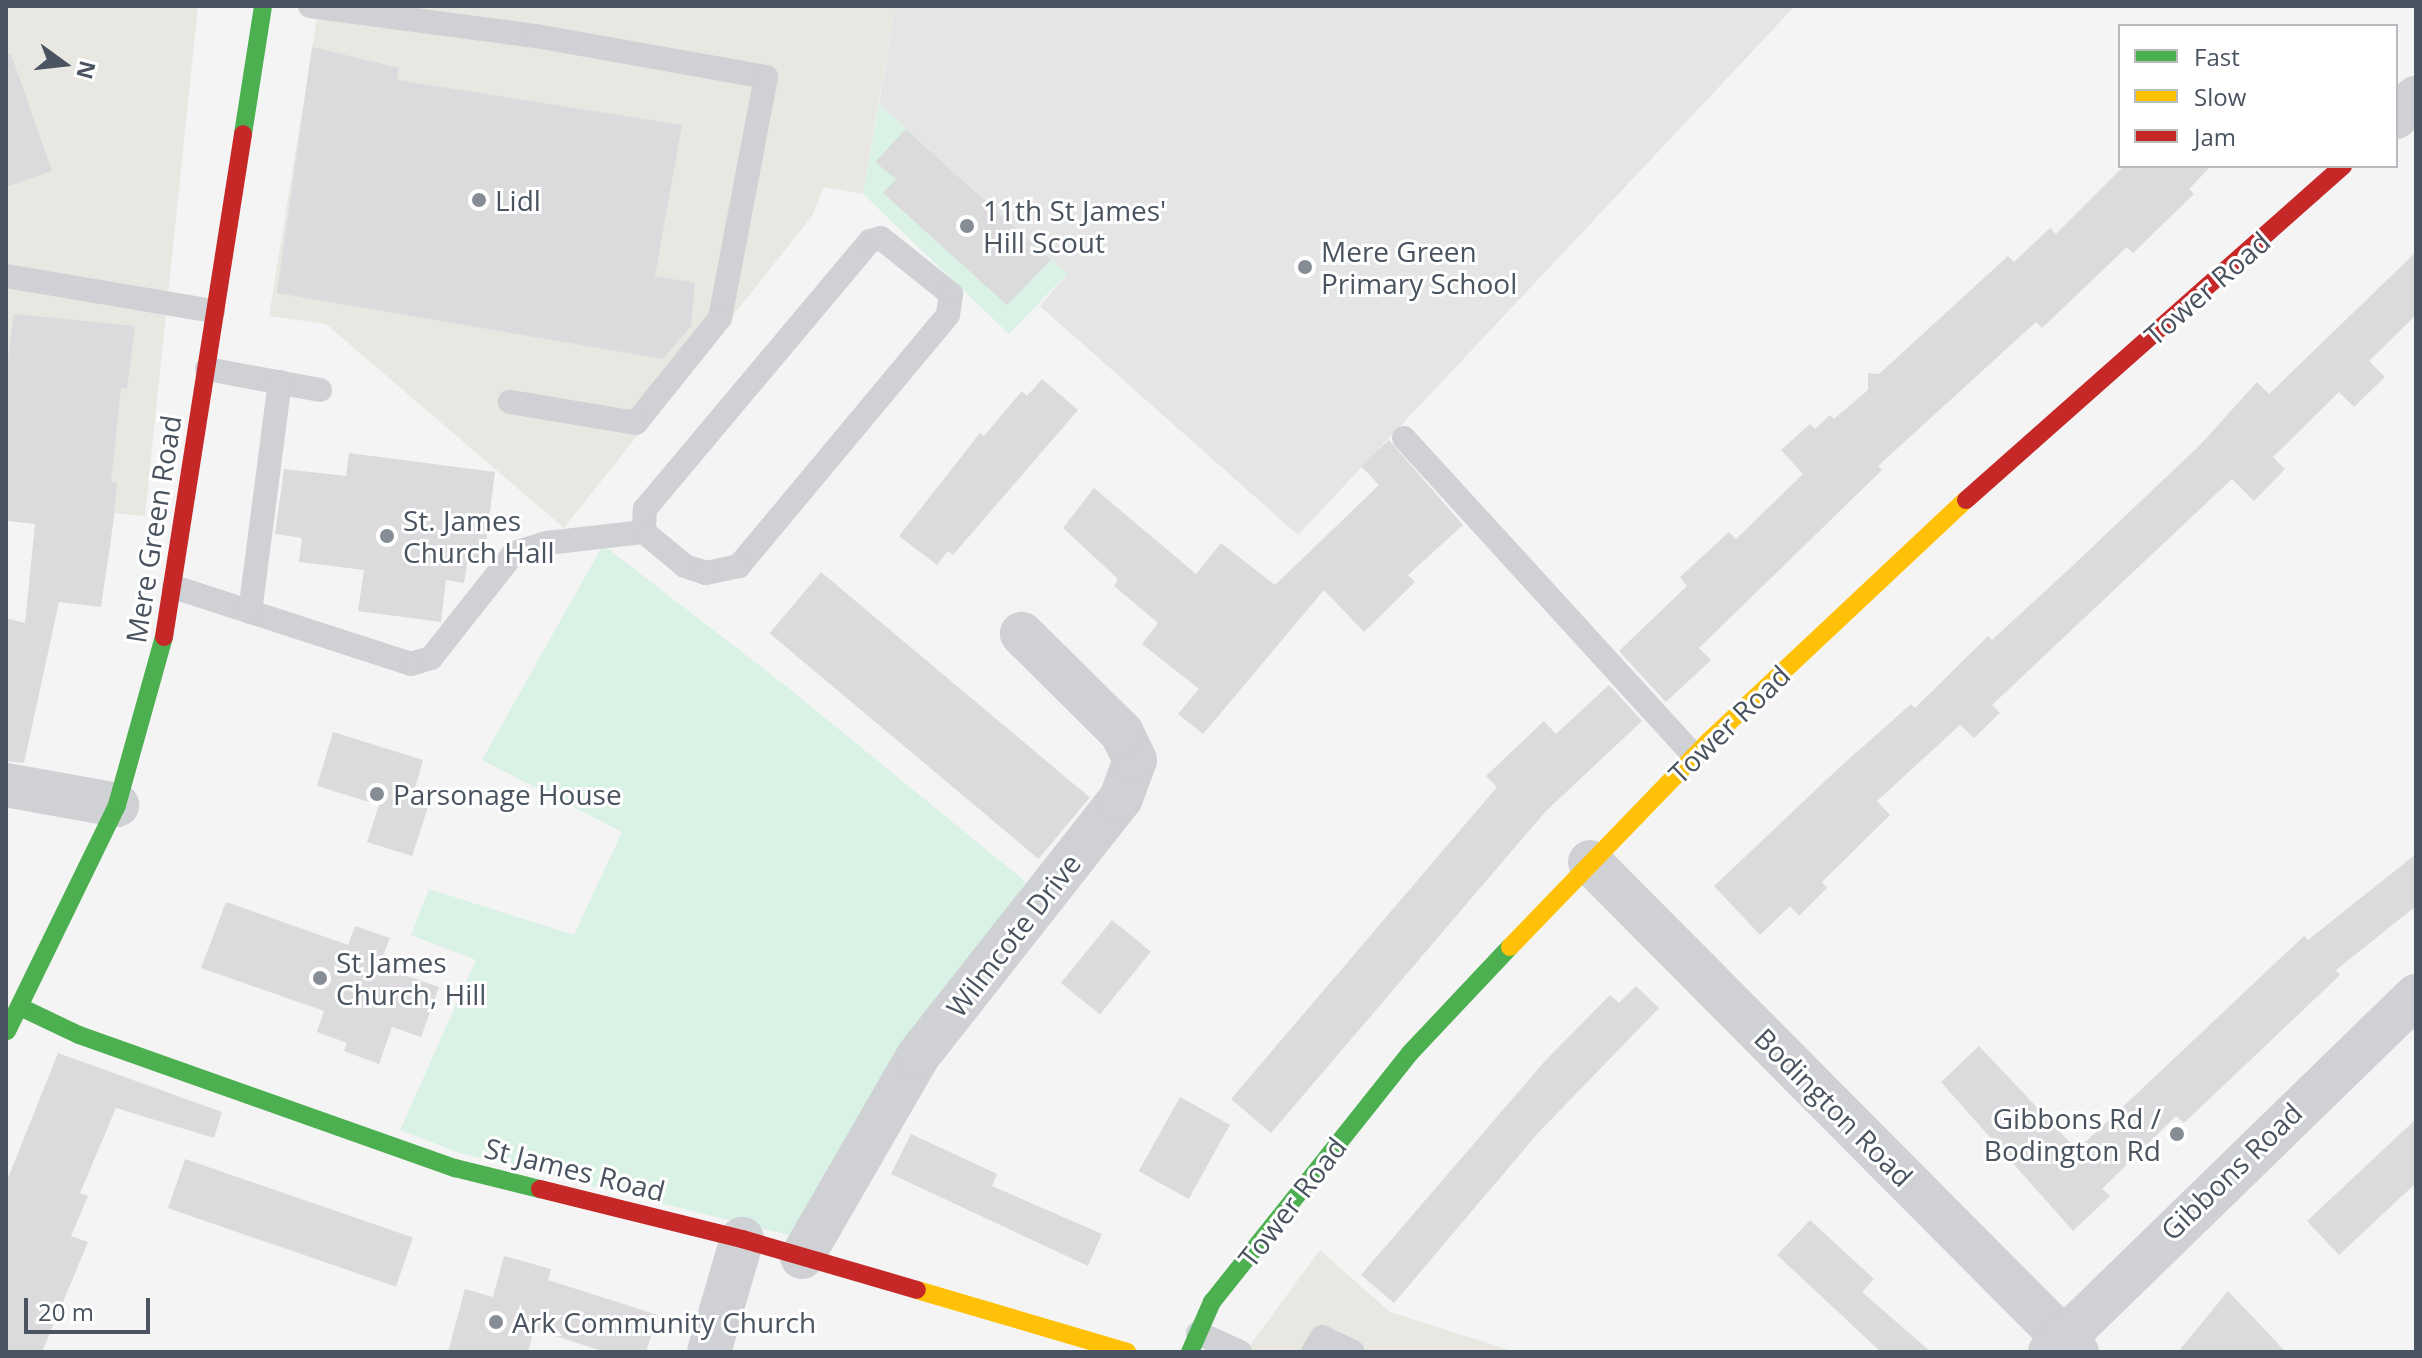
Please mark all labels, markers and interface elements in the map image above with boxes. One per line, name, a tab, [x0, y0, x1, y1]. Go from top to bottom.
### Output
north arrow	[24, 24, 104, 104]
legend	[2118, 24, 2398, 168]
text: Fast	[2194, 40, 2240, 73]
text: N	[70, 58, 104, 83]
text: Slow	[2194, 80, 2246, 113]
text: Jam	[2194, 120, 2236, 153]
place label: Lidl	[495, 183, 541, 217]
marker: Lidl	[470, 191, 488, 209]
place label: 11th St James' Hill Scout	[983, 193, 1166, 259]
marker: 11th St James' Hill Scout	[958, 217, 976, 235]
street label: Tower Road	[2137, 224, 2277, 352]
place label: Mere Green Primary School	[1321, 234, 1517, 300]
marker: Mere Green Primary School	[1296, 258, 1314, 276]
street label: Mere Green Road	[118, 413, 188, 645]
place label: St. James Church Hall	[403, 503, 555, 569]
marker: St. James Church Hall	[378, 527, 396, 545]
street label: Tower Road	[1662, 658, 1796, 790]
place label: Parsonage House	[393, 777, 622, 811]
marker: Parsonage House	[368, 785, 386, 803]
street label: Wilmcote Drive	[939, 847, 1087, 1023]
place label: St James Church, Hill	[336, 945, 486, 1011]
marker: St James Church, Hill	[311, 969, 329, 987]
street label: Bodington Road	[1748, 1021, 1920, 1193]
street label: Gibbons Road	[2153, 1095, 2309, 1247]
place label: Gibbons Rd / Bodington Rd	[1984, 1101, 2161, 1167]
marker: Gibbons Rd / Bodington Rd	[2168, 1125, 2186, 1143]
street label: St James Road	[481, 1130, 669, 1208]
street label: Tower Road	[1231, 1131, 1353, 1273]
scale bar	[28, 1282, 154, 1332]
text: 20 m	[38, 1295, 94, 1328]
place label: Ark Community Church	[512, 1305, 816, 1339]
marker: Ark Community Church	[487, 1313, 505, 1331]

